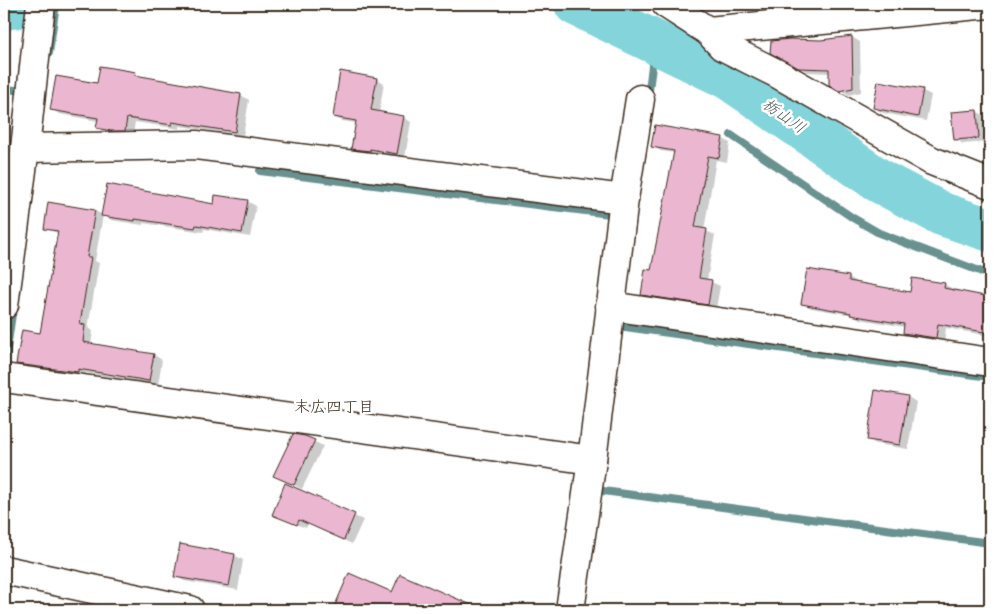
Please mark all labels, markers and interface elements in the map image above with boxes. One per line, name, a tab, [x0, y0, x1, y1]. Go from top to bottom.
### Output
water label: 栃山川	[759, 94, 809, 138]
district label: 末広四丁目	[294, 397, 374, 417]

